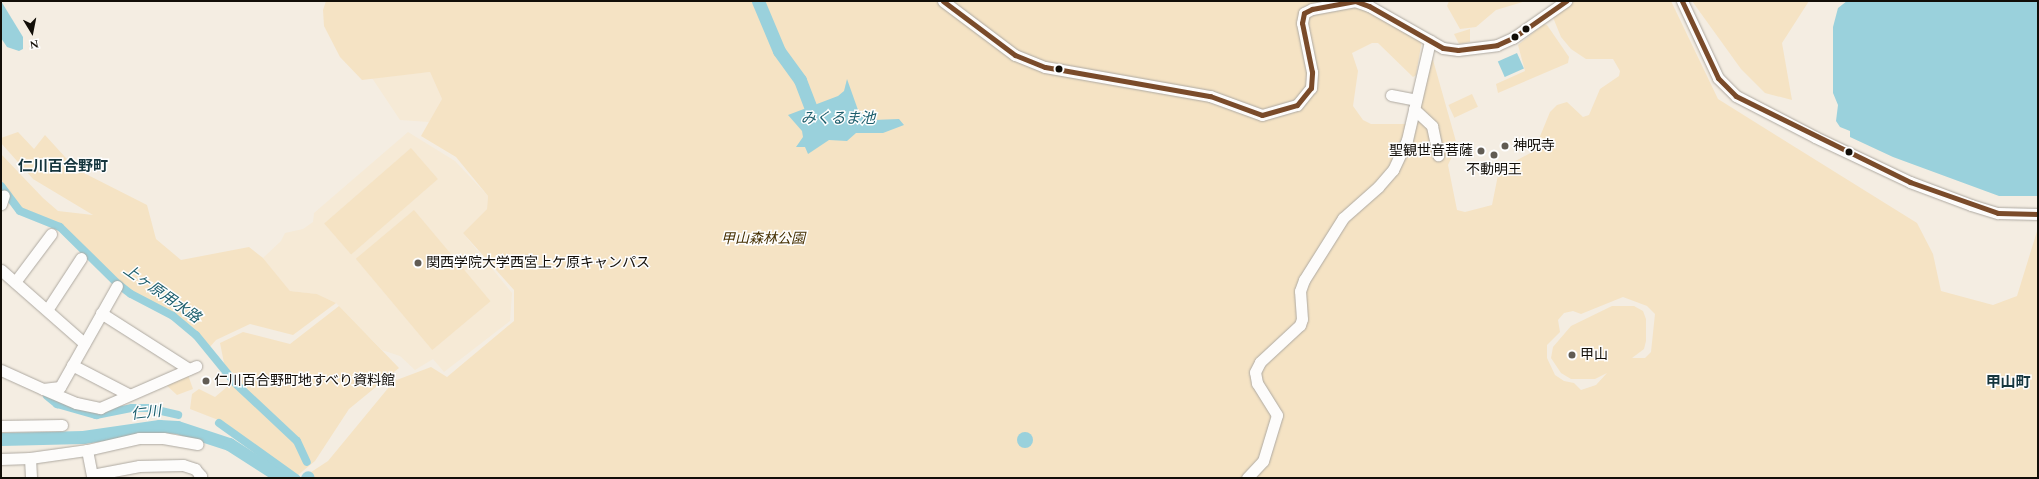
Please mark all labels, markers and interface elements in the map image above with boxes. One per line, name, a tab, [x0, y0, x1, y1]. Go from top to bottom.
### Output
north arrow	[12, 12, 52, 52]
unlabelled marker	[1521, 24, 1531, 34]
unlabelled marker	[1510, 32, 1520, 42]
text: N	[28, 35, 40, 53]
unlabelled marker	[1054, 64, 1064, 74]
water label: みくるま池	[801, 110, 875, 128]
place label: 神呪寺	[1513, 138, 1555, 154]
marker: 神呪寺	[1500, 141, 1510, 151]
place label: 聖観世音菩薩	[1389, 143, 1473, 159]
marker: 聖観世音菩薩	[1476, 146, 1486, 156]
unlabelled marker	[1844, 147, 1854, 157]
marker: 不動明王	[1489, 150, 1499, 160]
district label: 仁川百合野町	[18, 158, 108, 176]
place label: 不動明王	[1466, 162, 1522, 178]
park label: 甲山森林公園	[721, 231, 805, 247]
place label: 関西学院大学西宮上ケ原キャンパス	[426, 255, 650, 271]
marker: 関西学院大学西宮上ケ原キャンパス	[413, 258, 423, 268]
water label: 上ヶ原用水路	[120, 261, 204, 327]
place label: 甲山	[1580, 347, 1608, 363]
marker: 甲山	[1567, 350, 1577, 360]
place label: 仁川百合野町地すべり資料館	[214, 373, 396, 389]
district label: 甲山町	[1986, 374, 2030, 392]
marker: 仁川百合野町地すべり資料館	[201, 376, 211, 386]
water label: 仁川	[130, 402, 162, 424]

